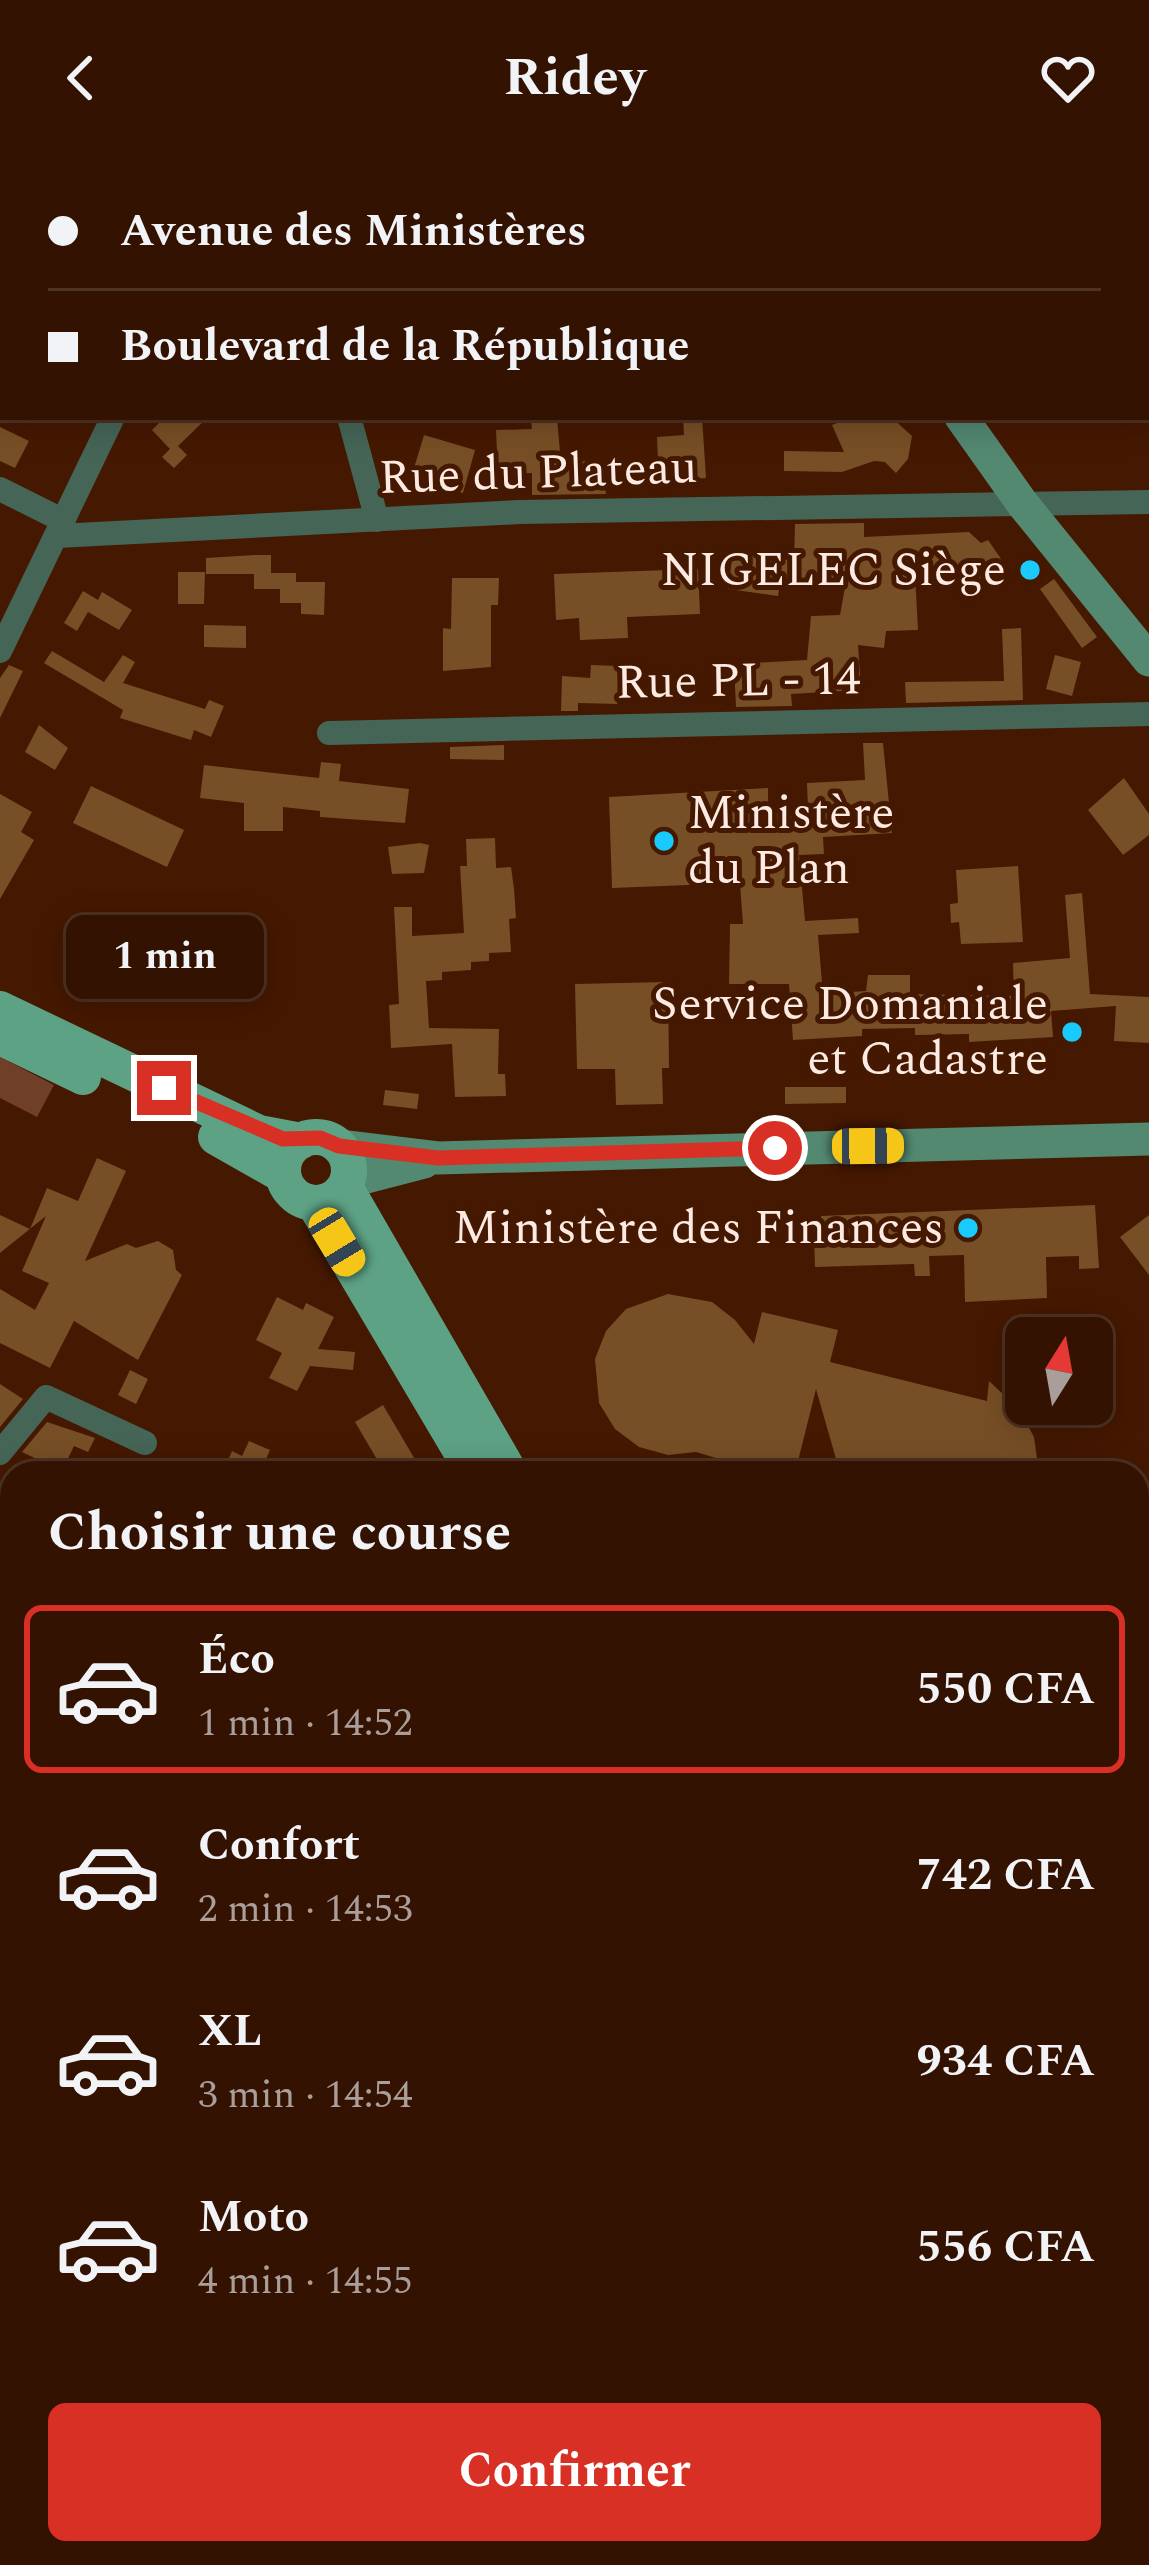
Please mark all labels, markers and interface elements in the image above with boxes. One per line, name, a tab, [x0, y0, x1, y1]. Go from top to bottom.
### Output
text: Ridey	[504, 37, 645, 119]
icon: back	[48, 45, 114, 111]
icon: heart	[1035, 45, 1101, 111]
text: Avenue des Ministères	[120, 197, 587, 266]
text: Boulevard de la République	[120, 312, 690, 381]
street label: Rue du Plateau	[377, 431, 699, 515]
place label: NIGELEC Siège	[661, 534, 1006, 607]
marker: NIGELEC Siège	[1017, 557, 1043, 583]
street label: Rue PL - 14	[615, 642, 861, 720]
place label: Ministère du Plan	[688, 777, 895, 905]
marker: Ministère du Plan	[651, 828, 677, 854]
callout: 1 min	[65, 914, 263, 998]
text: 1 min	[113, 927, 217, 986]
place label: Service Domaniale et Cadastre	[652, 968, 1048, 1096]
marker: Service Domaniale et Cadastre	[1059, 1019, 1085, 1045]
route end	[137, 1061, 191, 1115]
route start	[748, 1121, 802, 1175]
car	[832, 1127, 904, 1165]
place label: Ministère des Finances	[453, 1192, 944, 1265]
car	[303, 1202, 371, 1282]
marker: Ministère des Finances	[955, 1215, 981, 1241]
north arrow	[1005, 1317, 1113, 1425]
map controls	[1005, 1317, 1113, 1425]
text: Choisir une course	[48, 1492, 511, 1574]
text: Éco	[198, 1625, 275, 1694]
icon: car	[54, 1635, 162, 1743]
text: 550 CFA	[917, 1655, 1095, 1724]
text: 1 min · 14:52	[198, 1694, 413, 1753]
text: Confort	[198, 1811, 360, 1880]
icon: car	[54, 1821, 162, 1929]
text: 742 CFA	[917, 1841, 1095, 1910]
text: 2 min · 14:53	[198, 1880, 413, 1939]
text: XL	[198, 1997, 262, 2066]
icon: car	[54, 2007, 162, 2115]
text: 934 CFA	[917, 2027, 1095, 2096]
text: 3 min · 14:54	[198, 2066, 413, 2125]
text: Moto	[198, 2183, 309, 2252]
icon: car	[54, 2193, 162, 2301]
text: 556 CFA	[917, 2213, 1095, 2282]
text: 4 min · 14:55	[198, 2252, 413, 2311]
button: Confirmer	[48, 2403, 1101, 2541]

